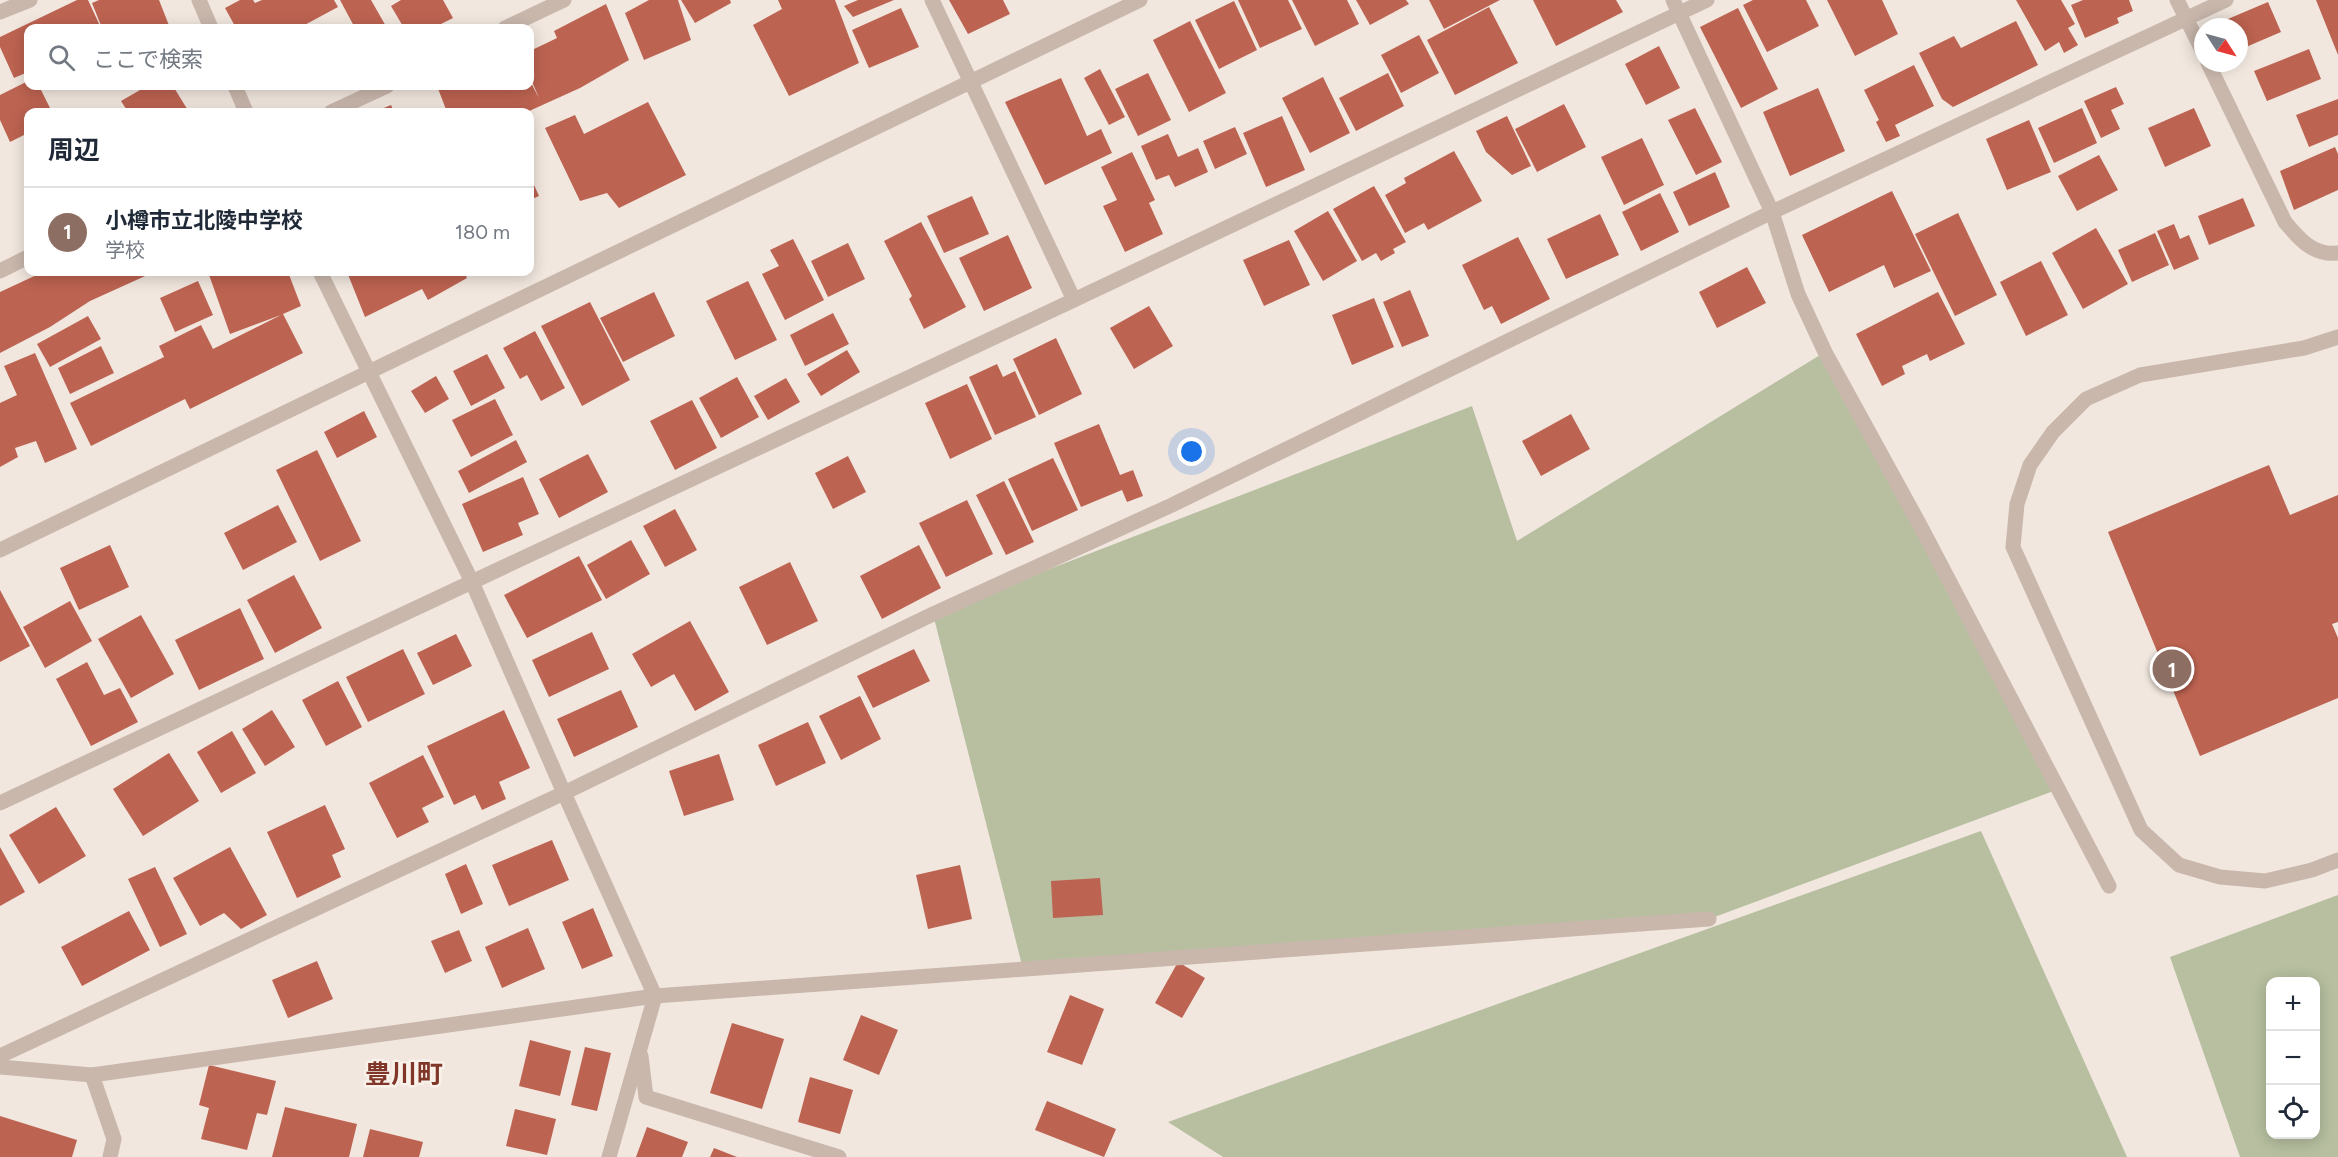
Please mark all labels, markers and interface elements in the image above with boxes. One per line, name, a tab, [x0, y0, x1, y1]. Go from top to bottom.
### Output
north arrow	[2194, 18, 2248, 72]
search box	[24, 24, 534, 90]
icon: search	[45, 41, 78, 74]
text: ここで検索	[93, 46, 203, 73]
text: 周辺	[48, 134, 100, 166]
text: 小樽市立北陵中学校	[105, 207, 303, 234]
text: 1	[63, 220, 72, 244]
text: 180 m	[455, 220, 510, 244]
text: 学校	[105, 238, 145, 262]
your location	[1177, 437, 1206, 466]
pin: 1	[2152, 646, 2192, 692]
map controls	[2266, 977, 2320, 1139]
button: +	[2266, 977, 2320, 1031]
button: −	[2266, 1031, 2320, 1085]
district label: 豊川町	[365, 1058, 443, 1090]
button: locate	[2266, 1085, 2320, 1139]

